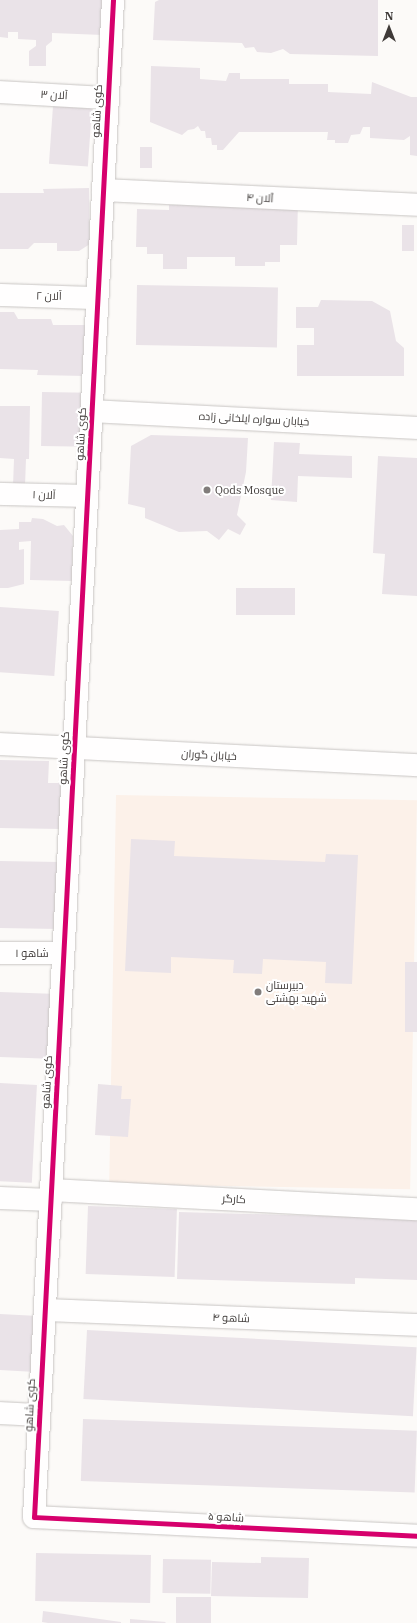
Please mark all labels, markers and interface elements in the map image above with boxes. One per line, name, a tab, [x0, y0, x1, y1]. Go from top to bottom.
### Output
north arrow	[369, 8, 409, 48]
text: N	[385, 9, 393, 23]
street label: کوی شاهو	[89, 84, 105, 138]
street label: آلان ۳	[40, 88, 68, 102]
street label: آلان ۴	[246, 191, 274, 205]
street label: آلان ۲	[36, 289, 62, 303]
street label: کوی شاهو	[73, 407, 89, 461]
street label: خیابان سواره ایلخانی زاده	[198, 410, 310, 428]
place label: Qods Mosque	[215, 483, 284, 497]
marker: Qods Mosque	[202, 485, 212, 495]
street label: آلان ۱	[32, 488, 56, 502]
street label: کوی شاهو	[56, 731, 72, 785]
street label: خیابان گوران	[181, 747, 237, 763]
street label: شاهو ۱	[15, 946, 49, 960]
place label: دبیرستان شهید بهشتی	[266, 979, 327, 1005]
marker: دبیرستان شهید بهشتی	[253, 987, 263, 997]
street label: کوی شاهو	[39, 1055, 55, 1109]
street label: کارگر	[222, 1192, 246, 1206]
street label: شاهو ۴	[212, 1311, 250, 1325]
street label: کوی شاهو	[22, 1378, 38, 1432]
street label: شاهو ۵	[208, 1509, 244, 1525]

